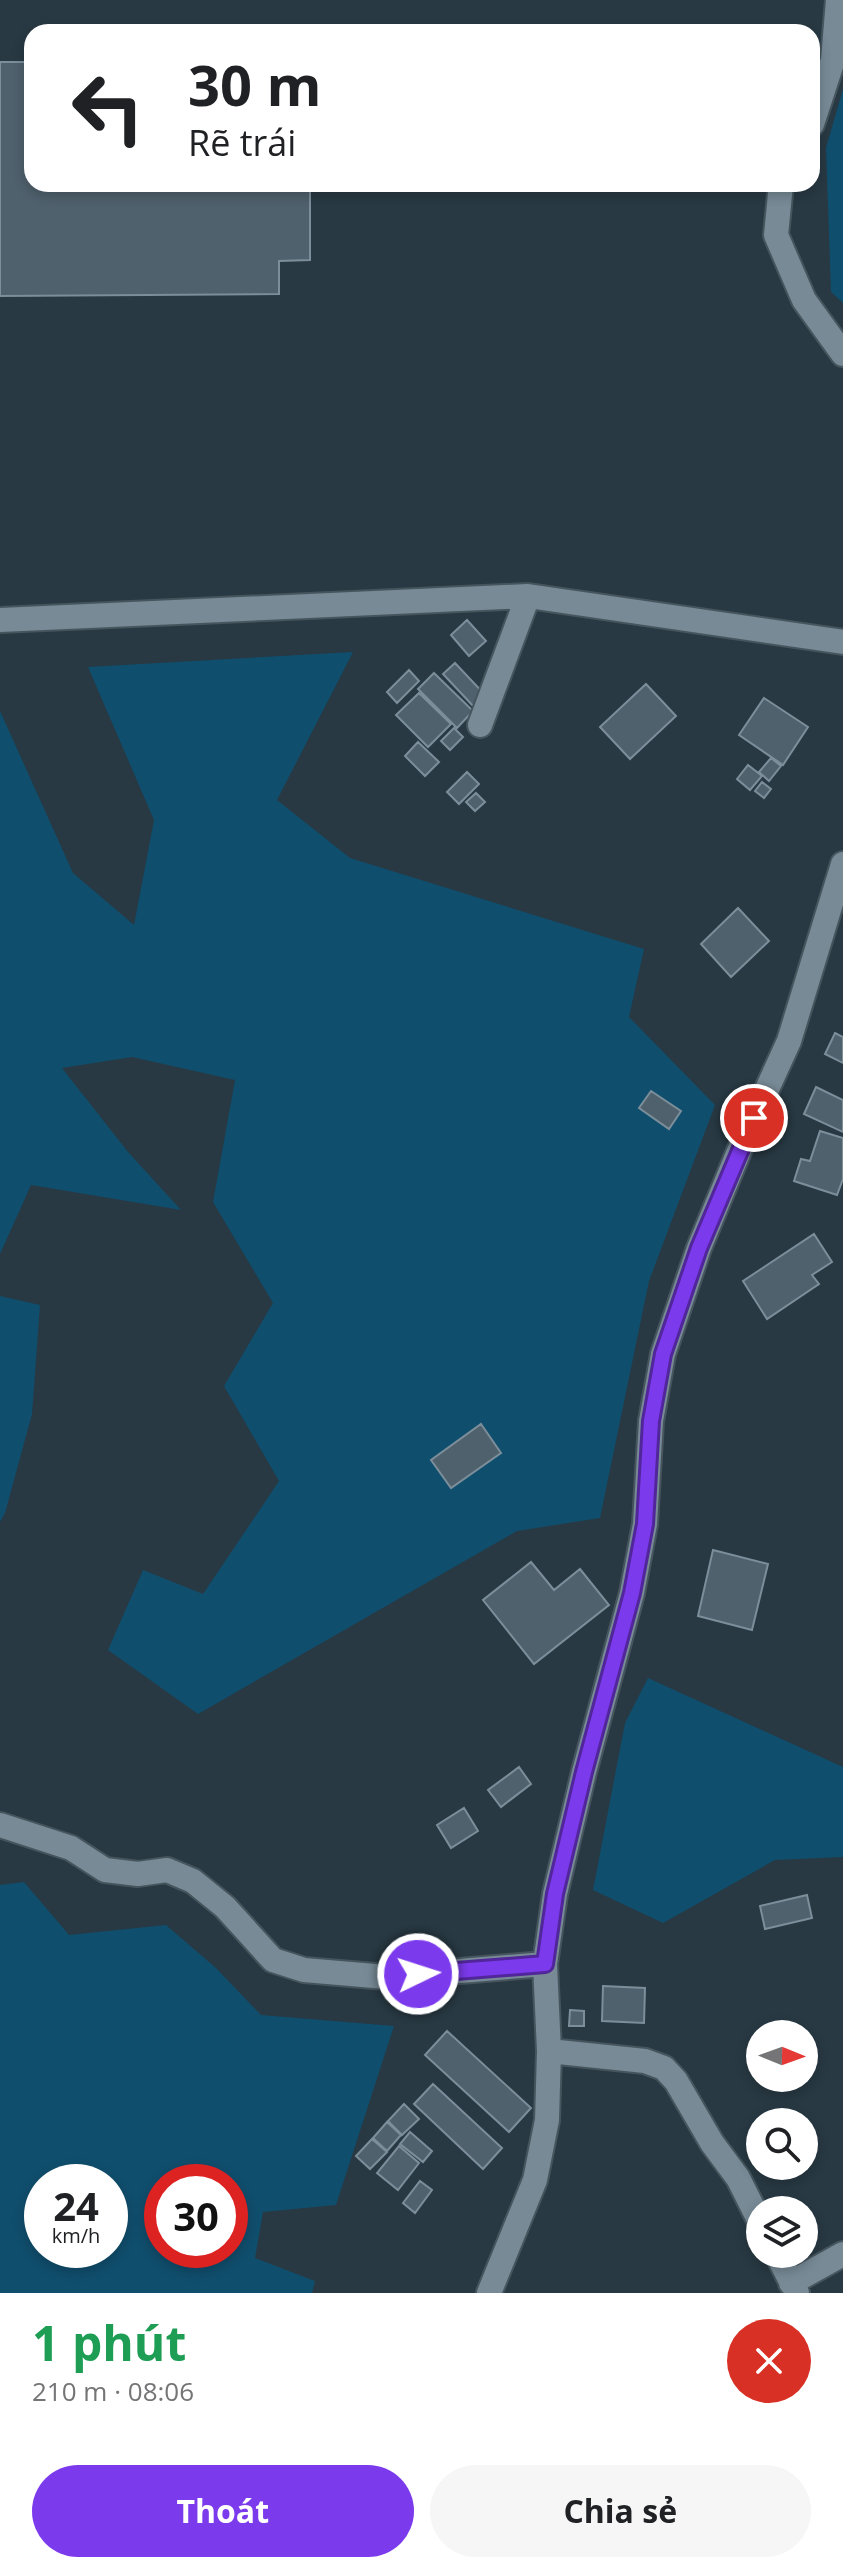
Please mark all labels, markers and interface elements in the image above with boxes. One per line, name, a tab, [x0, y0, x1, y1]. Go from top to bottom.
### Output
text: 30 m	[188, 46, 322, 122]
icon: left	[56, 56, 160, 160]
text: Rẽ trái	[188, 118, 296, 167]
pin	[720, 1084, 788, 1152]
icon: arrive	[732, 1096, 776, 1140]
position arrow	[376, 1932, 460, 2016]
north arrow	[746, 2020, 818, 2092]
map controls	[746, 2020, 818, 2268]
button: search	[746, 2108, 818, 2180]
speed limit sign: 30	[144, 2164, 248, 2268]
text: 24	[53, 2178, 99, 2233]
button: layers	[746, 2196, 818, 2268]
text: km/h	[52, 2222, 100, 2249]
text: 1 phút	[32, 2310, 186, 2375]
button: close	[727, 2319, 811, 2403]
text: 210 m · 08:06	[32, 2373, 194, 2409]
button: Thoát	[32, 2465, 414, 2557]
button: Chia sẻ	[430, 2465, 811, 2557]

